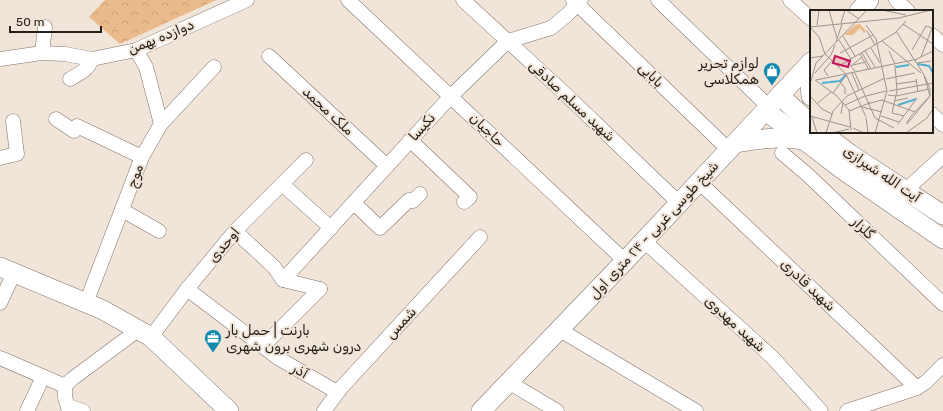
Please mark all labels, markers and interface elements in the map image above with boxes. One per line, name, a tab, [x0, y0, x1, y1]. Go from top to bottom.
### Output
scale bar	[10, 8, 101, 34]
inset map	[810, 10, 933, 133]
text: 50 m	[16, 15, 44, 29]
street label: دوازده بهمن	[125, 16, 197, 58]
place label: لوازم تحریر همکلاسی	[698, 55, 759, 88]
street label: شهید مسلم صادقی	[526, 57, 618, 145]
street label: بابایی	[635, 59, 667, 91]
shop icon: لوازم تحریر همکلاسی	[762, 61, 782, 86]
street label: ملک محمد	[299, 83, 357, 139]
street label: نکیسا	[405, 109, 439, 145]
street label: حاجیان	[466, 109, 508, 151]
street label: آیت الله شیرازی	[840, 142, 924, 206]
street label: شیخ طوسی غربی - ۲۴ متری اول	[586, 157, 724, 304]
street label: موج	[123, 162, 149, 191]
street label: گلزار	[847, 213, 878, 243]
street label: اوحدی	[204, 224, 244, 266]
street label: شهید قادری	[777, 255, 839, 315]
street label: شهید مهدوی	[701, 292, 769, 356]
street label: شمس	[382, 303, 420, 343]
place label: بارنت | حمل بار درون شهری برون شهری	[225, 321, 362, 355]
office icon: بارنت | حمل بار درون شهری برون شهری	[203, 328, 223, 353]
street label: آذر	[288, 359, 311, 382]

